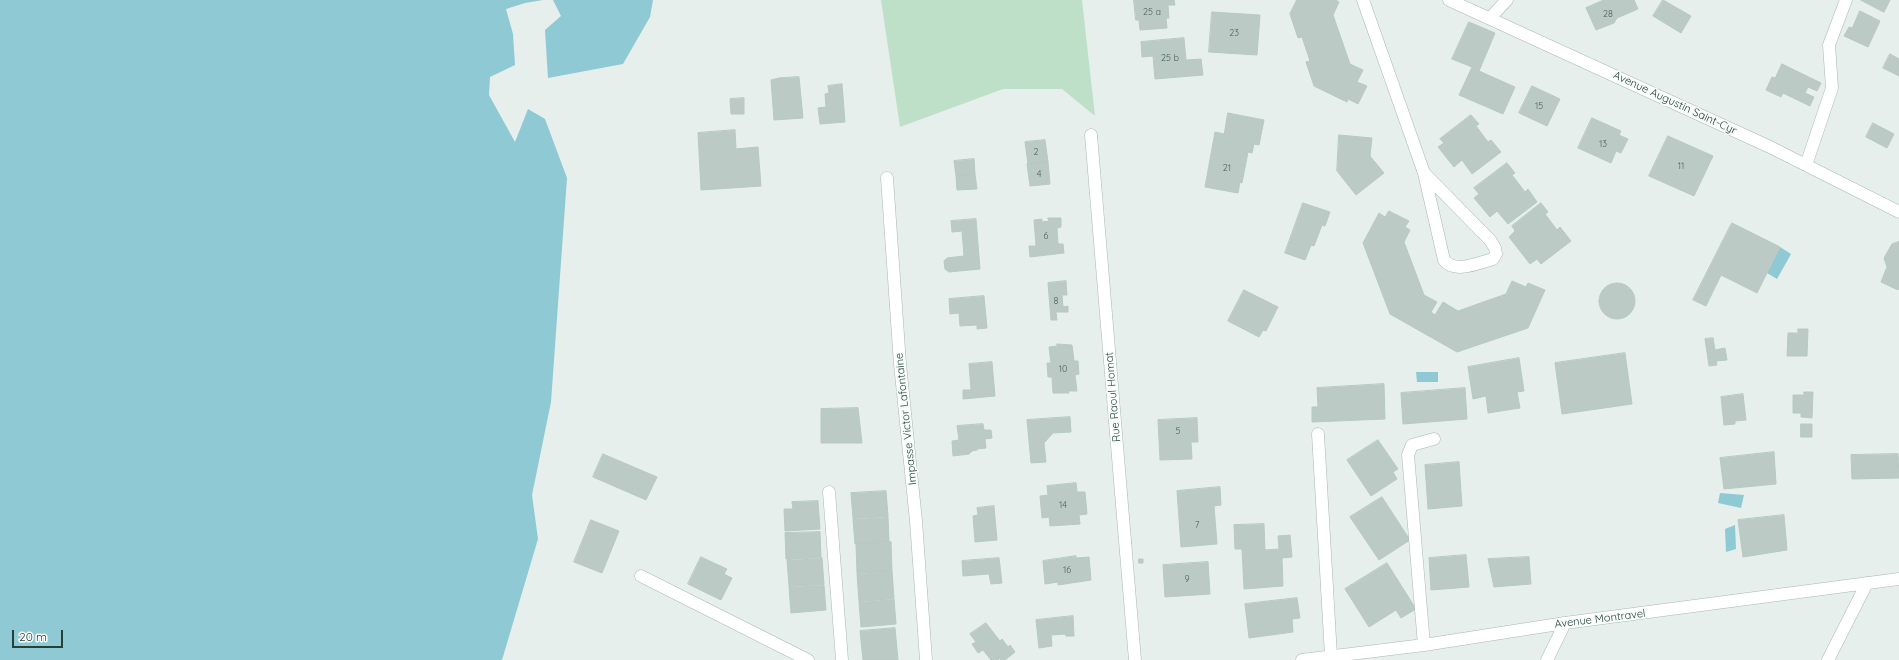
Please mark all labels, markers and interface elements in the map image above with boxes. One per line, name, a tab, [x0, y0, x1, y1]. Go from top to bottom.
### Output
house number: 25 a	[1143, 7, 1161, 17]
house number: 28	[1603, 9, 1613, 19]
house number: 23	[1229, 28, 1239, 38]
house number: 25 b	[1161, 53, 1179, 63]
street label: Avenue Augustin Saint-Cyr	[1611, 69, 1739, 137]
house number: 15	[1535, 101, 1543, 111]
house number: 13	[1599, 139, 1607, 149]
house number: 2	[1034, 147, 1038, 157]
house number: 11	[1678, 161, 1684, 171]
house number: 21	[1223, 163, 1231, 173]
house number: 4	[1037, 169, 1041, 179]
house number: 6	[1044, 231, 1048, 241]
house number: 8	[1054, 296, 1058, 306]
street label: Rue Raoul Homat	[1102, 351, 1124, 443]
street label: Impasse Victor Lafontaine	[892, 352, 920, 486]
house number: 10	[1059, 364, 1067, 374]
house number: 5	[1176, 426, 1180, 436]
house number: 14	[1059, 500, 1067, 510]
house number: 7	[1195, 520, 1199, 530]
house number: 16	[1063, 565, 1071, 575]
house number: 9	[1184, 574, 1190, 584]
street label: Avenue Montravel	[1554, 607, 1646, 631]
scale bar	[14, 622, 65, 648]
text: 20 m	[19, 629, 47, 644]

